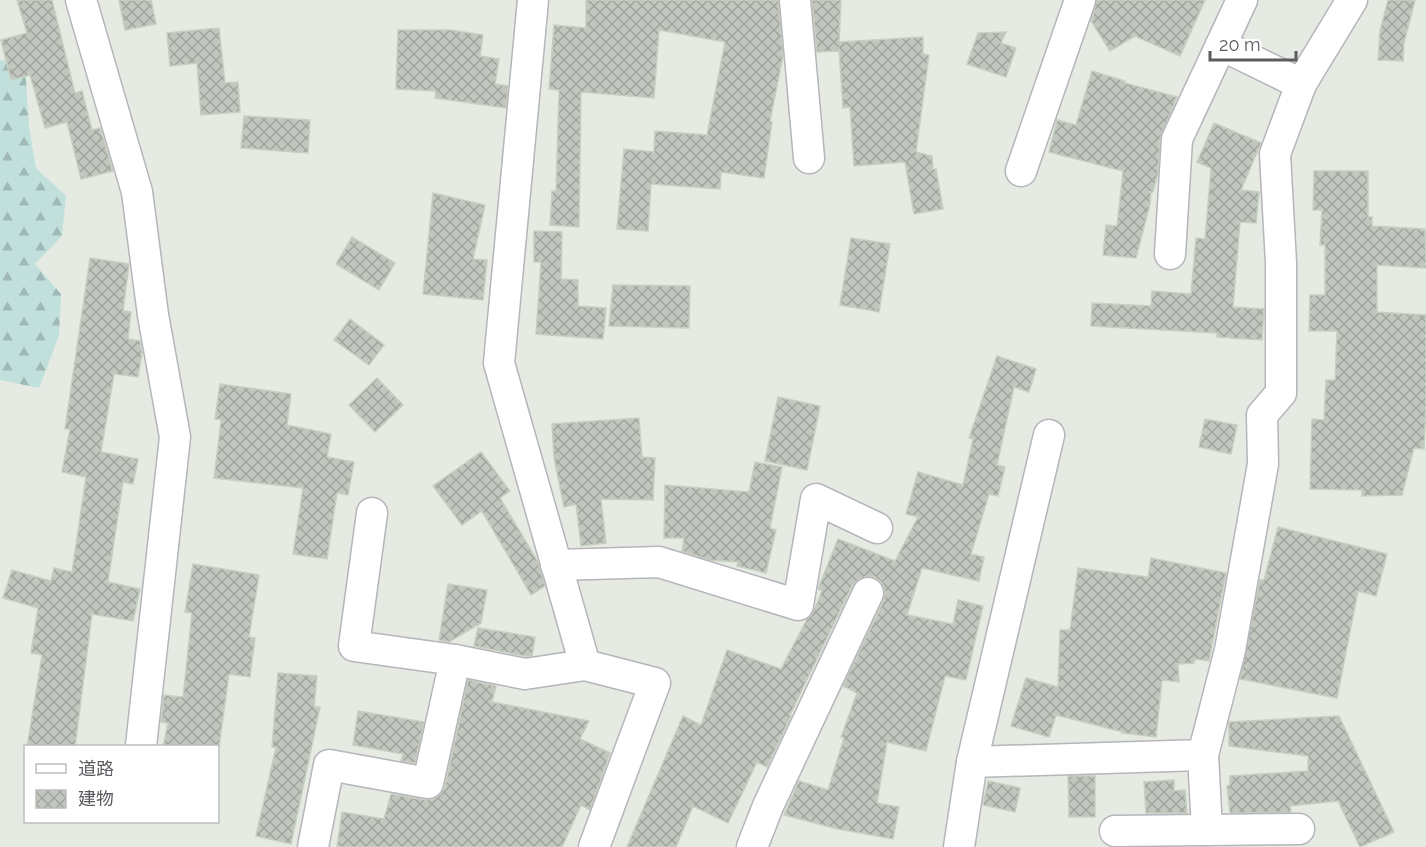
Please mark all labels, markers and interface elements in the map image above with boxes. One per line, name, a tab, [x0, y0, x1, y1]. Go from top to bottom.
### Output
scale bar	[1210, 24, 1296, 62]
text: 20 m	[1219, 34, 1261, 55]
legend	[24, 745, 219, 823]
text: 道路	[78, 758, 114, 779]
text: 建物	[78, 788, 114, 809]

